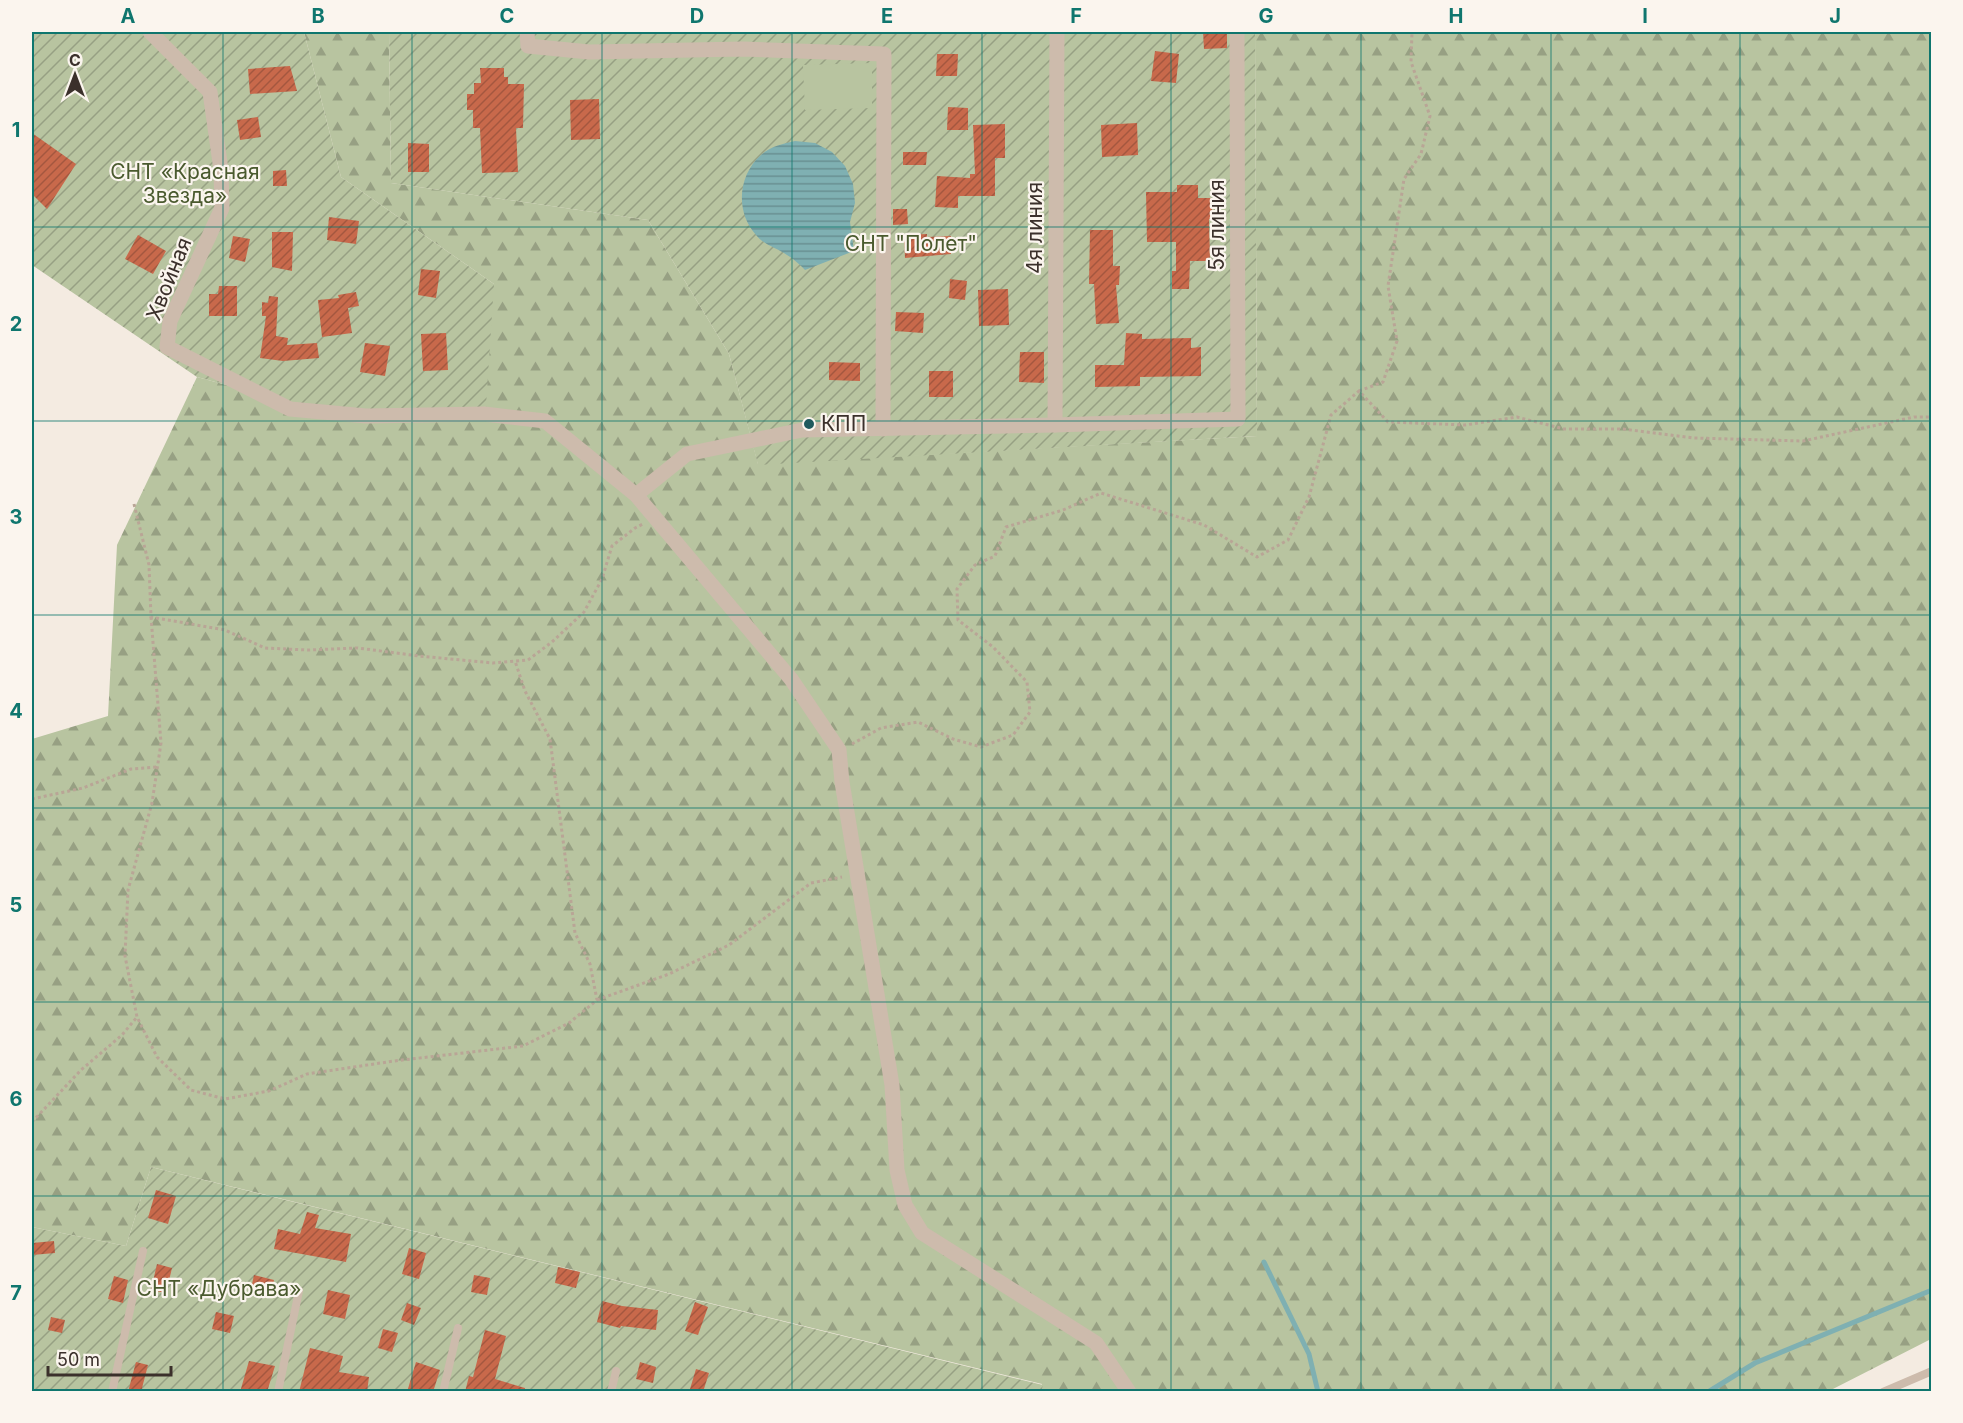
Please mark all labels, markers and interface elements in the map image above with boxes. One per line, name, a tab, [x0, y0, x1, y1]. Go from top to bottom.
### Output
text: A	[121, 4, 136, 28]
text: B	[311, 4, 325, 28]
text: C	[500, 4, 514, 28]
text: D	[690, 4, 704, 28]
text: E	[881, 4, 893, 28]
text: F	[1070, 4, 1082, 28]
text: G	[1258, 4, 1274, 28]
text: H	[1449, 4, 1463, 28]
text: I	[1642, 4, 1648, 28]
text: J	[1829, 4, 1841, 28]
north arrow	[45, 45, 105, 105]
text: С	[69, 50, 81, 70]
text: 1	[12, 118, 20, 142]
park label: СНТ «Красная Звезда»	[110, 159, 260, 208]
street label: 5я линия	[1204, 179, 1229, 271]
street label: 4я линия	[1022, 182, 1047, 274]
park label: СНТ "Полет"	[845, 231, 977, 256]
street label: Хвойная	[141, 234, 196, 324]
text: 2	[10, 312, 22, 336]
place label: КПП	[821, 411, 866, 436]
marker: КПП	[802, 417, 816, 431]
text: 3	[10, 505, 22, 529]
text: 4	[9, 699, 23, 723]
text: 5	[10, 893, 22, 917]
text: 6	[10, 1087, 23, 1111]
park label: СНТ «Дубрава»	[137, 1276, 301, 1301]
text: 7	[10, 1281, 22, 1305]
scale bar	[48, 1339, 171, 1377]
text: 50 m	[57, 1349, 100, 1370]

